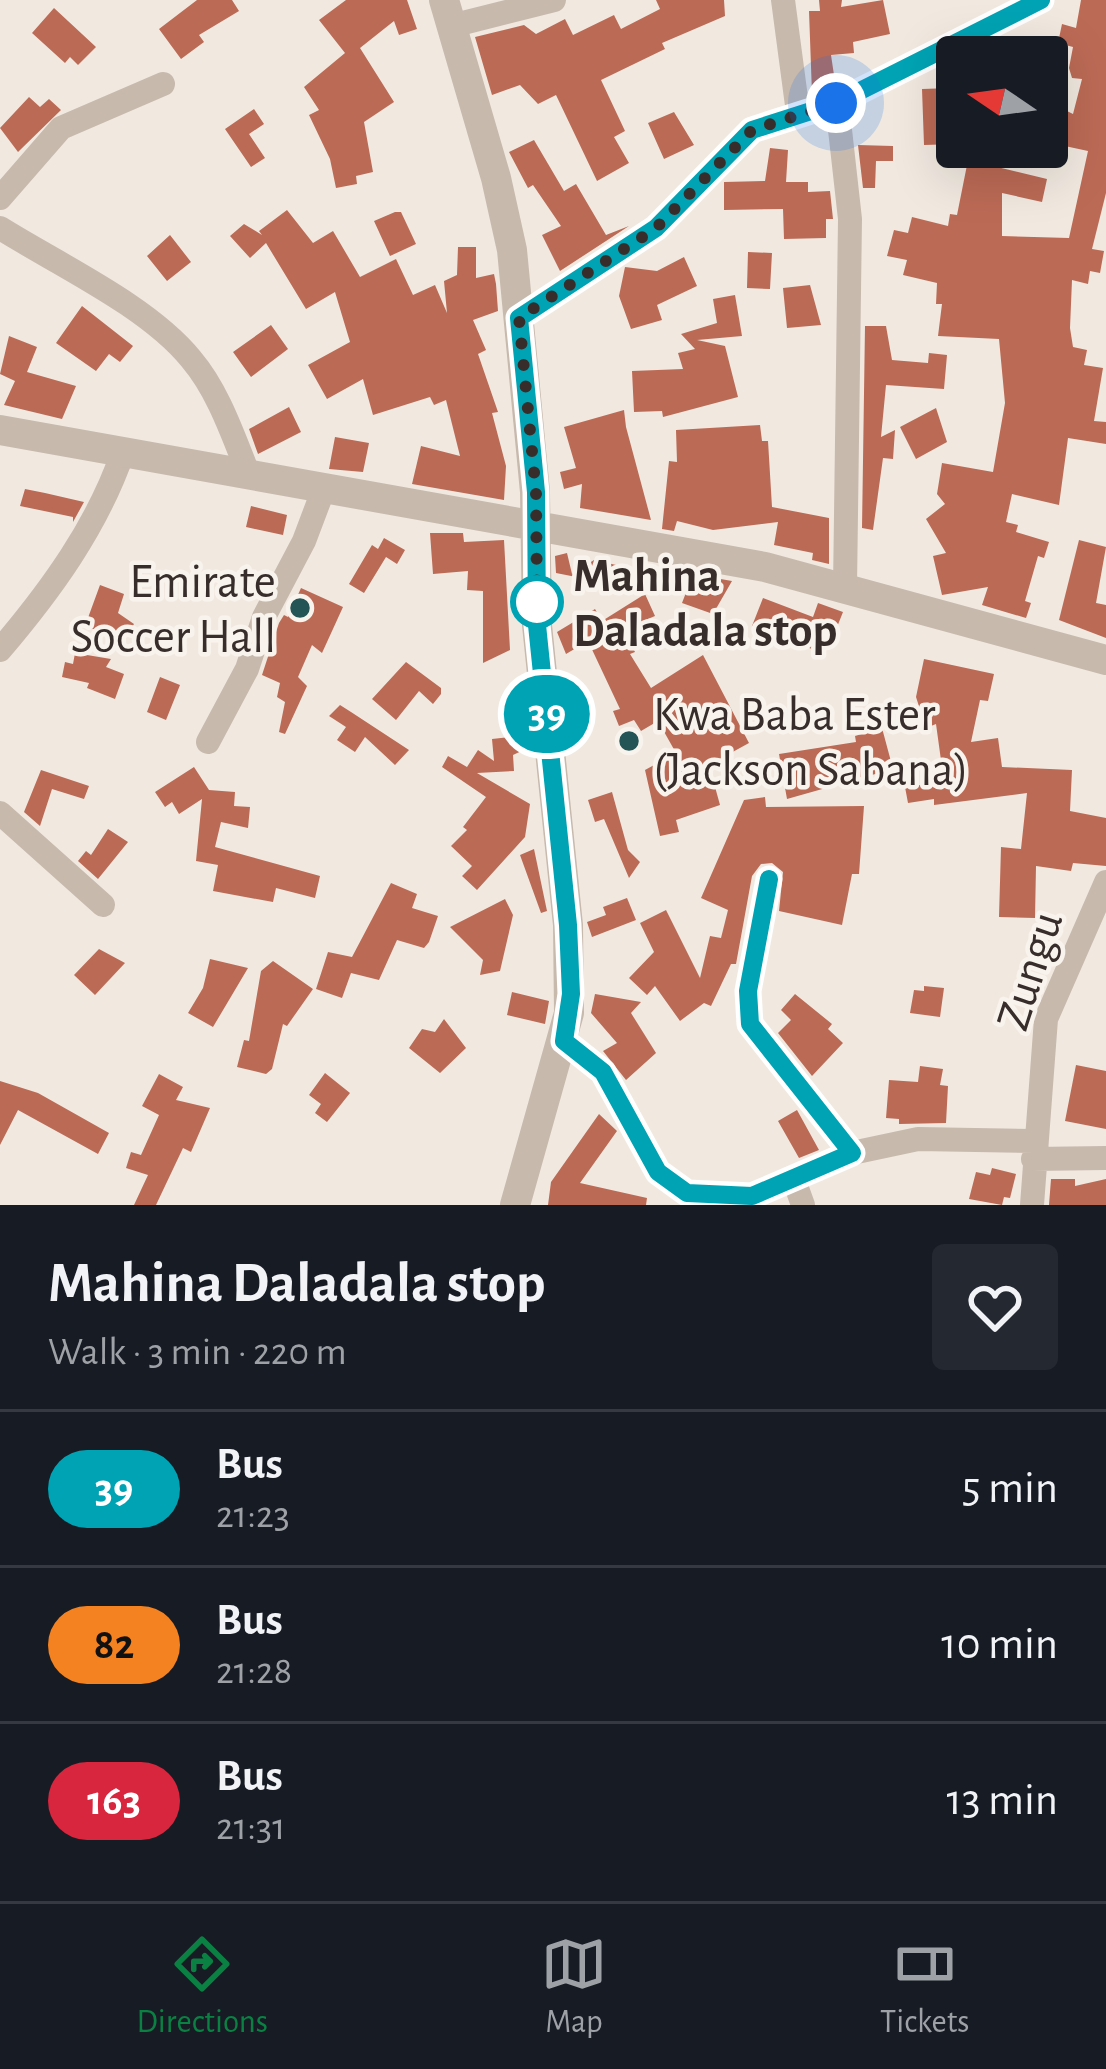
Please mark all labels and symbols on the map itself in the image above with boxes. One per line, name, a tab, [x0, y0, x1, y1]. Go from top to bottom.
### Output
north arrow	[936, 36, 1068, 168]
your location	[806, 73, 866, 133]
place label: Mahina Daladala stop	[573, 553, 837, 656]
place label: Emirate Soccer Hall	[70, 559, 276, 662]
marker: Mahina Daladala stop	[512, 577, 562, 627]
marker: Emirate Soccer Hall	[287, 595, 313, 621]
line badge: 39	[493, 675, 601, 753]
place label: Kwa Baba Ester (Jackson Sabana)	[653, 692, 969, 795]
marker: Kwa Baba Ester (Jackson Sabana)	[616, 728, 642, 754]
street label: Zungu	[989, 906, 1072, 1036]

